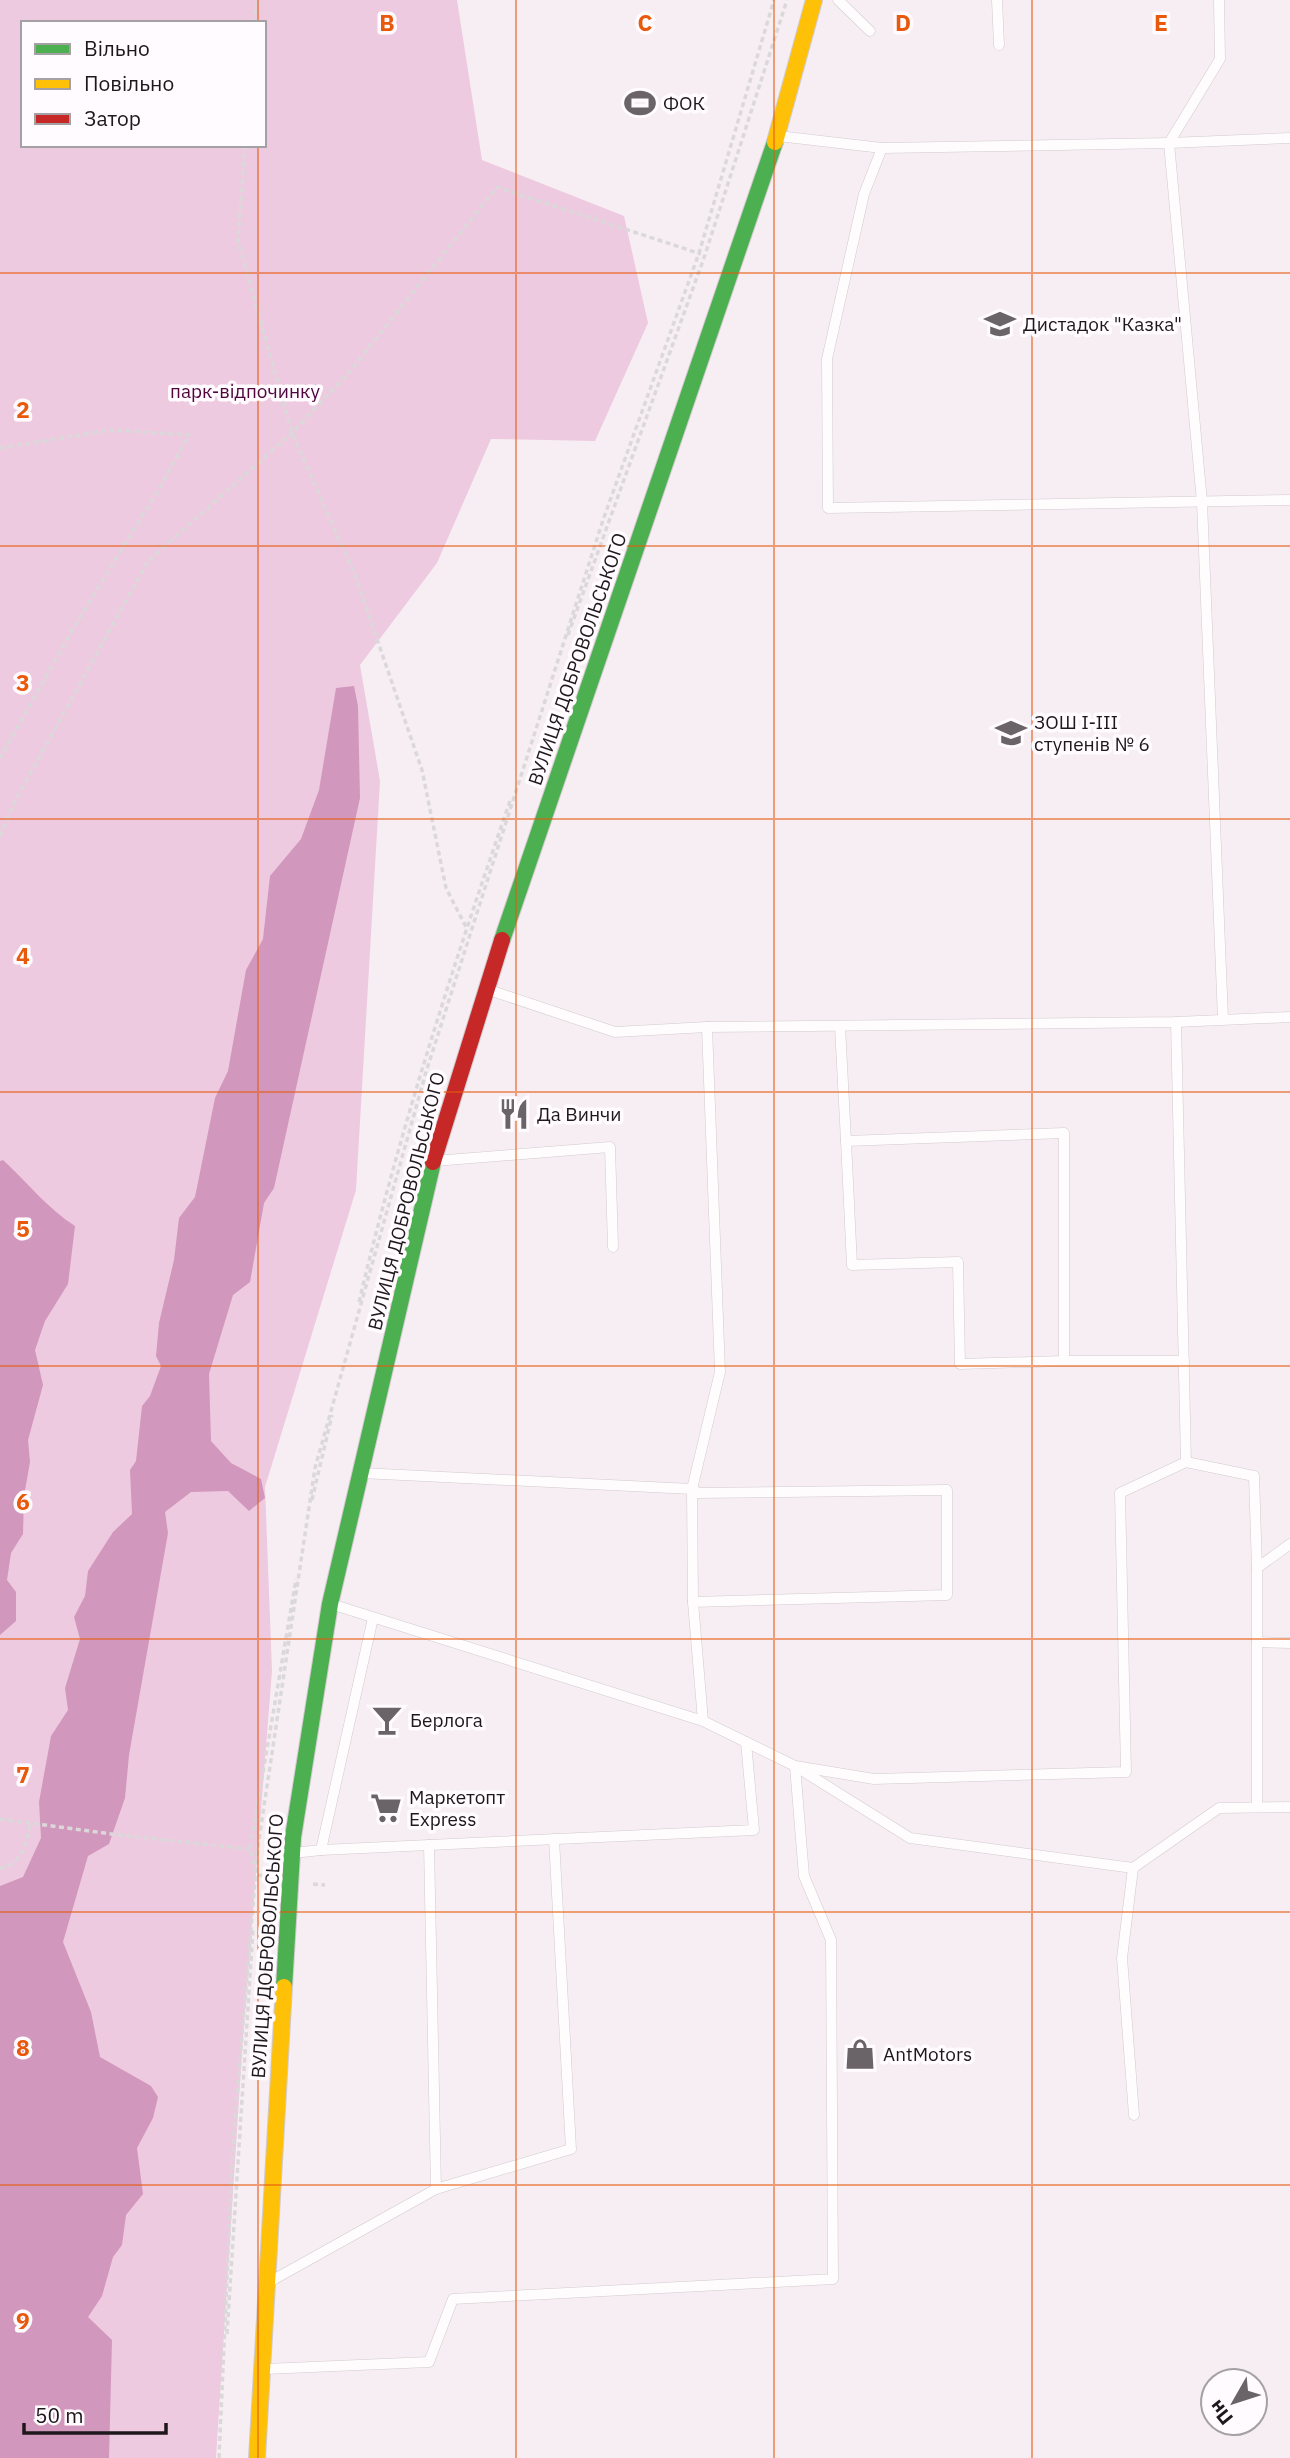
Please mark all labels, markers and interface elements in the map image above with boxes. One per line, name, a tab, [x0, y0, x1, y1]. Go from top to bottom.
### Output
text: B	[379, 7, 395, 37]
text: C	[638, 7, 653, 37]
text: D	[895, 7, 911, 37]
text: E	[1154, 7, 1168, 37]
legend	[21, 21, 266, 147]
text: Вільно	[84, 34, 150, 62]
text: Повільно	[84, 69, 174, 97]
sports icon: ФОК	[623, 86, 657, 120]
place label: ФОК	[663, 91, 705, 115]
text: Затор	[84, 104, 141, 132]
school or university icon: Дистадок "Казка"	[983, 307, 1017, 341]
place label: Дистадок "Казка"	[1023, 312, 1182, 336]
park label: парк-відпочинку	[170, 379, 321, 403]
text: 2	[16, 394, 30, 424]
street label: ВУЛИЦЯ ДОБРОВОЛЬСЬКОГО	[522, 530, 632, 788]
text: 3	[16, 667, 30, 697]
place label: ЗОШ І-ІІІ ступенів № 6	[1034, 710, 1150, 756]
school or university icon: ЗОШ І-ІІІ ступенів № 6	[994, 716, 1028, 750]
text: 4	[16, 940, 30, 970]
street label: ВУЛИЦЯ ДОБРОВОЛЬСЬКОГО	[362, 1069, 450, 1333]
restaurant icon: Да Винчи	[497, 1097, 531, 1131]
place label: Да Винчи	[537, 1102, 621, 1126]
text: 5	[16, 1213, 30, 1243]
text: 6	[16, 1486, 30, 1516]
bar icon: Берлога	[370, 1703, 404, 1737]
place label: Берлога	[410, 1708, 483, 1732]
text: 7	[16, 1759, 30, 1789]
place label: Маркетопт Express	[409, 1785, 505, 1831]
supermarket icon: Маркетопт Express	[369, 1791, 403, 1825]
street label: ВУЛИЦЯ ДОБРОВОЛЬСЬКОГО	[246, 1813, 288, 2079]
text: 8	[16, 2032, 30, 2062]
shop icon: AntMotors	[843, 2037, 877, 2071]
place label: AntMotors	[883, 2042, 972, 2066]
text: 9	[16, 2305, 30, 2335]
north arrow	[1199, 2367, 1269, 2437]
scale bar	[24, 2392, 166, 2436]
text: Пн	[1204, 2395, 1238, 2430]
text: 50 m	[35, 2401, 84, 2429]

